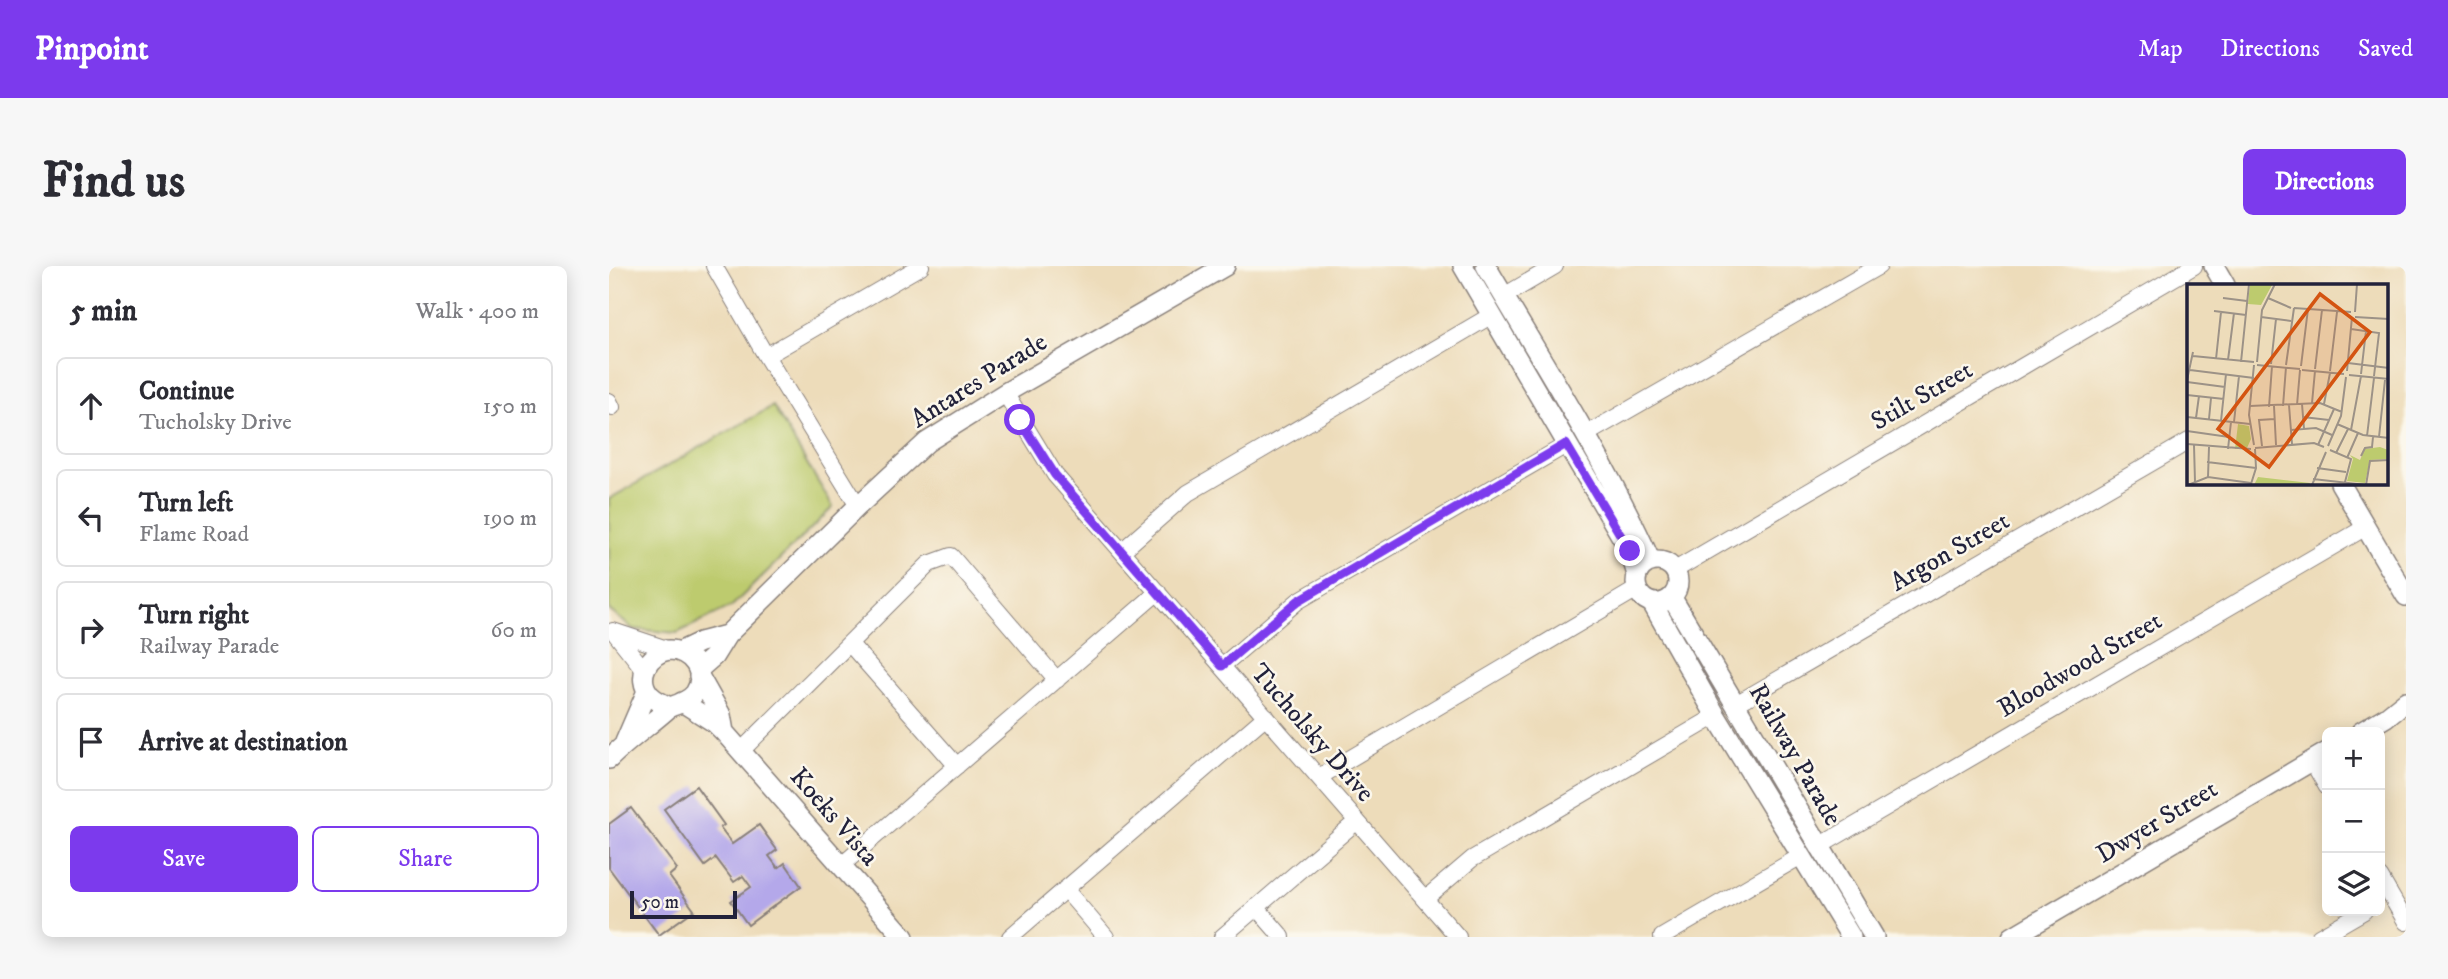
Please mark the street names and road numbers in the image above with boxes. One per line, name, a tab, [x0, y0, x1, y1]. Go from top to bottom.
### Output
street label: Antares Parade	[905, 326, 1053, 436]
street label: Stilt Street	[1865, 354, 1979, 438]
street label: Argon Street	[1885, 505, 2015, 599]
street label: Bloodwood Street	[1992, 605, 2168, 725]
street label: Tucholsky Drive	[1243, 657, 1381, 809]
street label: Railway Parade	[1741, 678, 1849, 832]
street label: Koeks Vista	[782, 761, 886, 873]
street label: Dwyer Street	[2090, 773, 2224, 871]

